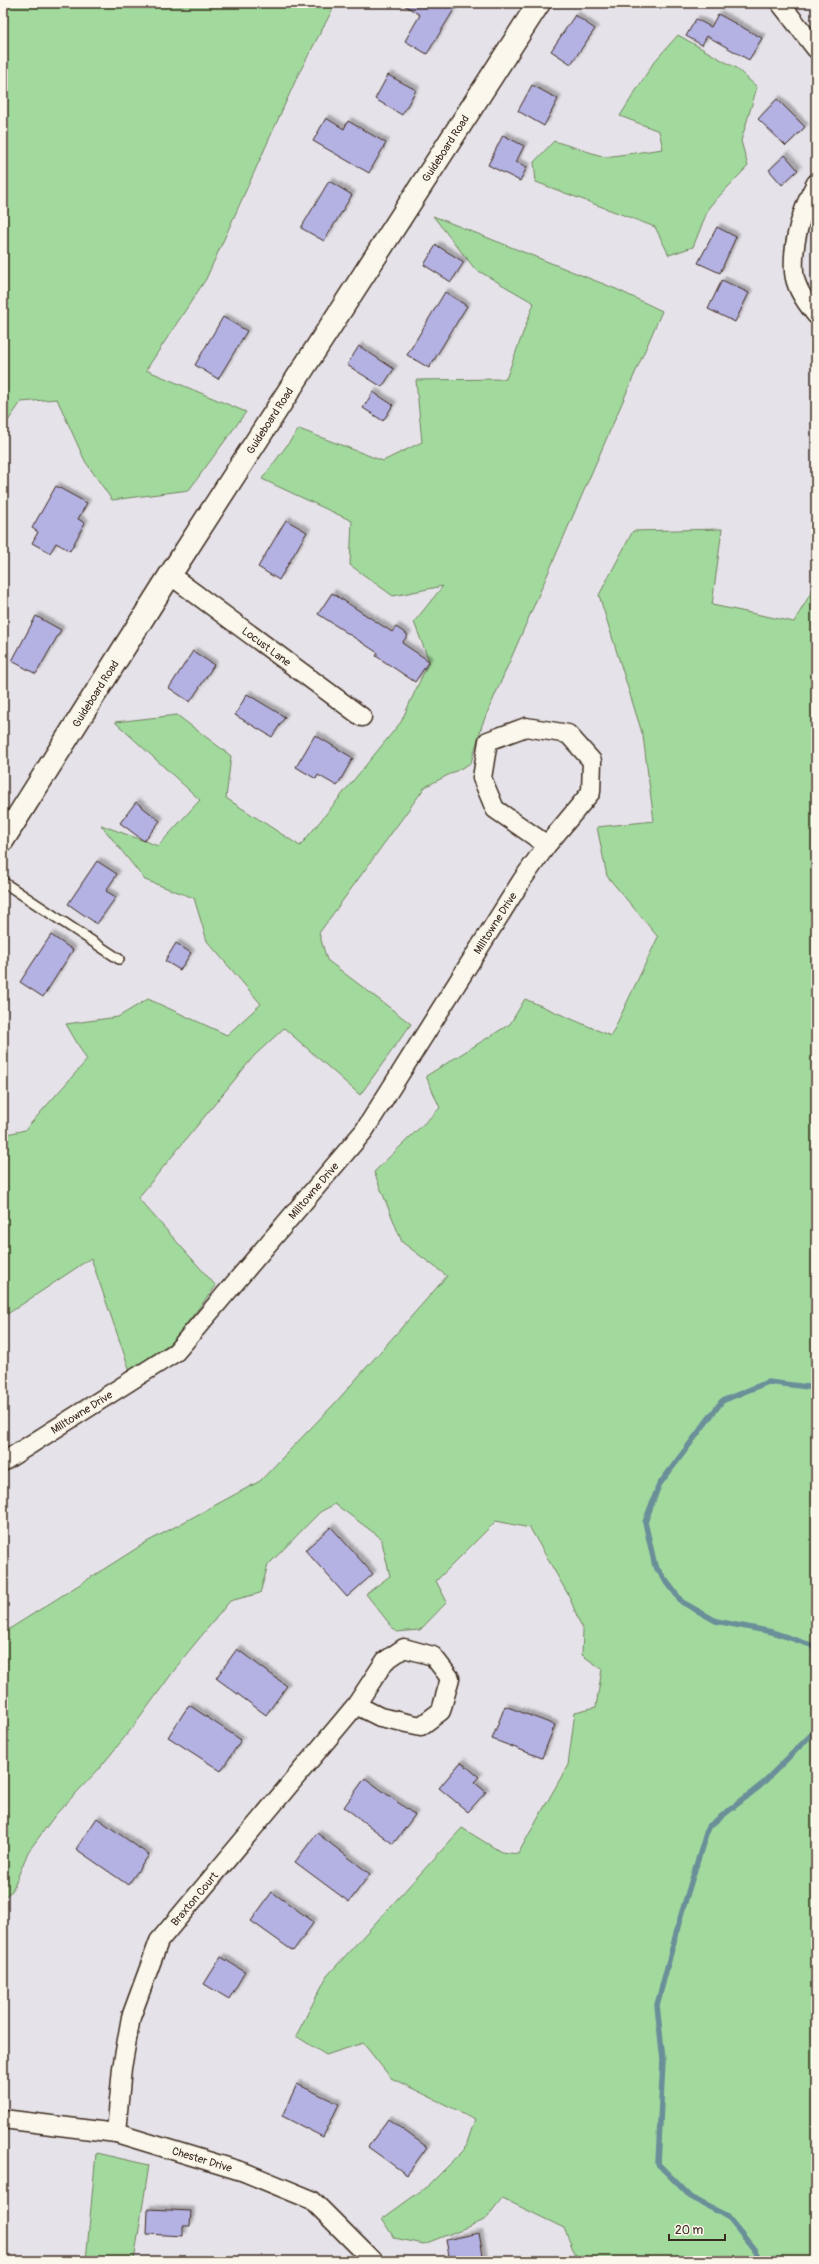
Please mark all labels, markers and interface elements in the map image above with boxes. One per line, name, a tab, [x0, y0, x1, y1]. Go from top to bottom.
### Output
street label: Guideboard Road	[419, 113, 472, 184]
street label: Guideboard Road	[244, 385, 296, 457]
street label: Locust Lane	[239, 624, 294, 669]
street label: Guideboard Road	[70, 658, 122, 730]
street label: Milltowne Drive	[471, 889, 520, 956]
street label: Milltowne Drive	[286, 1159, 342, 1222]
street label: Milltowne Drive	[49, 1388, 115, 1437]
street label: Braxton Court	[168, 1869, 221, 1929]
street label: Chester Drive	[170, 2144, 234, 2175]
scale bar	[669, 2216, 725, 2242]
text: 20 m	[675, 2223, 704, 2238]

